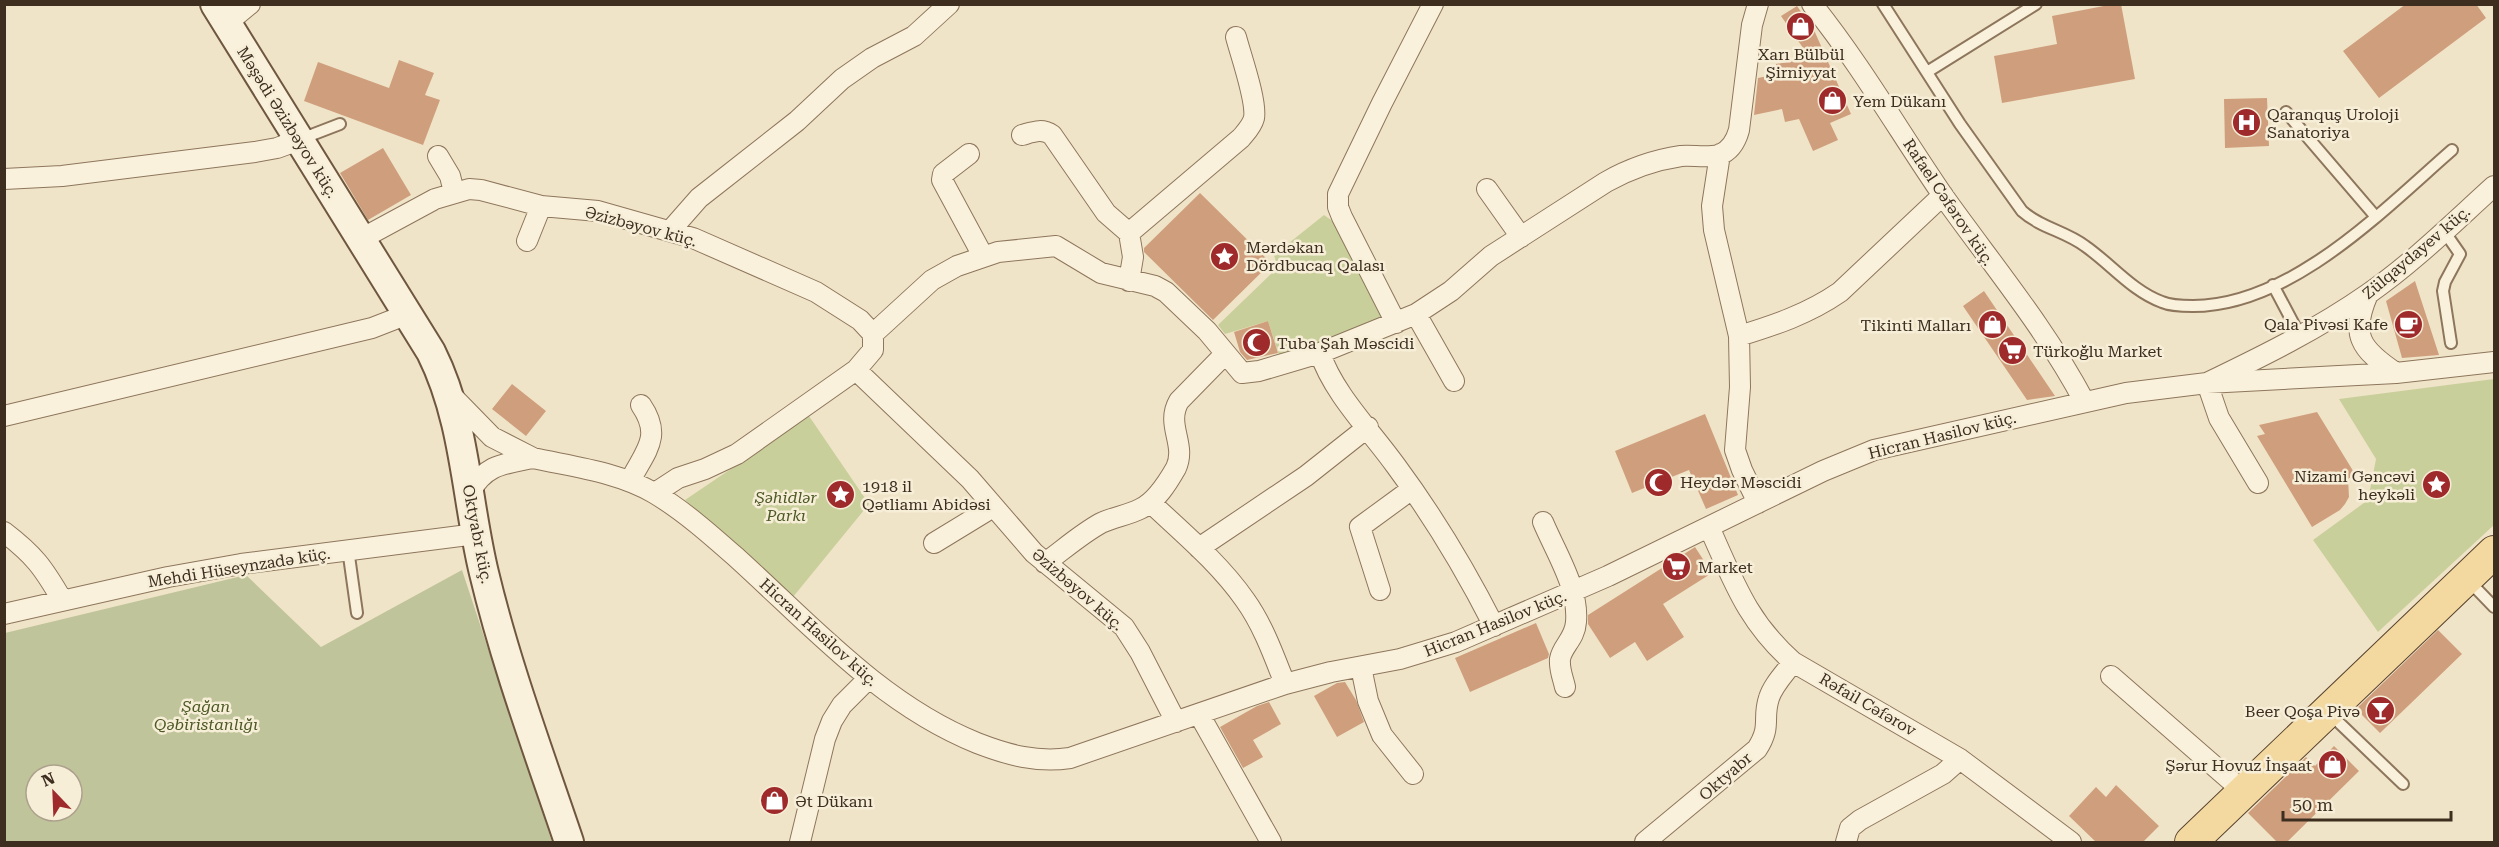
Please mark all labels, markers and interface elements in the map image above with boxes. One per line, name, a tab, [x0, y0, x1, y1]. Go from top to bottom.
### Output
shop icon: Xarı Bülbül Şirniyyat	[1785, 10, 1817, 42]
street label: Məşədi Əzizbəyov küç.	[233, 43, 342, 202]
place label: Xarı Bülbül Şirniyyat	[1758, 45, 1844, 82]
shop icon: Yem Dükanı	[1816, 85, 1848, 117]
place label: Yem Dükanı	[1853, 92, 1946, 111]
place label: Qaranquş Uroloji Sanatoriya	[2267, 105, 2399, 142]
hospital icon: Qaranquş Uroloji Sanatoriya	[2230, 107, 2262, 139]
street label: Rafael Cəfərov küç.	[1899, 135, 1998, 269]
street label: Əzizbəyov küç.	[583, 202, 699, 251]
street label: Zülqaydayev küç.	[2359, 202, 2474, 303]
place label: Mərdəkan Dördbucaq Qalası	[1246, 238, 1385, 275]
place icon: Mərdəkan Dördbucaq Qalası	[1209, 240, 1241, 272]
cafe icon: Qala Pivəsi Kafe	[2393, 308, 2425, 340]
shop icon: Tikinti Malları	[1976, 309, 2008, 341]
place label: Qala Pivəsi Kafe	[2264, 315, 2388, 334]
place label: Tikinti Malları	[1861, 316, 1971, 335]
mosque icon: Tuba Şah Məscidi	[1240, 327, 1272, 359]
place label: Tuba Şah Məscidi	[1277, 334, 1414, 353]
supermarket icon: Türkoğlu Market	[1996, 335, 2028, 367]
place label: Türkoğlu Market	[2033, 342, 2162, 361]
street label: Hicran Hasilov küç.	[1866, 408, 2018, 463]
mosque icon: Heydər Məscidi	[1643, 466, 1675, 498]
place label: Nizami Gəncəvi heykəli	[2294, 467, 2415, 504]
place icon: Nizami Gəncəvi heykəli	[2420, 469, 2452, 501]
place label: Heydər Məscidi	[1680, 473, 1802, 492]
place label: 1918 il Qətliamı Abidəsi	[862, 477, 991, 514]
place icon: 1918 il Qətliamı Abidəsi	[825, 479, 857, 511]
street label: Oktyabr küç.	[459, 483, 496, 585]
park label: Şəhidlər Parkı	[754, 488, 817, 525]
street label: Mehdi Hüseynzadə küç.	[146, 544, 332, 591]
street label: Əzizbəyov küç.	[1028, 544, 1127, 634]
supermarket icon: Market	[1661, 551, 1693, 583]
place label: Market	[1698, 558, 1753, 577]
street label: Hicran Hasilov küç.	[756, 574, 882, 690]
street label: Hicran Hasilov küç.	[1421, 586, 1569, 661]
street label: Rəfail Cəfərov	[1816, 669, 1920, 740]
bar icon: Beer Qoşa Pivə	[2365, 695, 2397, 727]
park label: Şağan Qəbiristanlığı	[154, 697, 258, 734]
place label: Beer Qoşa Pivə	[2245, 702, 2360, 721]
street label: Oktyabr	[1695, 748, 1756, 804]
shop icon: Şərur Hovuz İnşaat	[2317, 749, 2349, 781]
place label: Şərur Hovuz İnşaat	[2166, 756, 2312, 775]
north arrow	[24, 763, 84, 823]
text: N	[39, 768, 58, 791]
scale bar	[2283, 784, 2451, 822]
shop icon: Ət Dükanı	[758, 785, 790, 817]
place label: Ət Dükanı	[795, 792, 873, 811]
text: 50 m	[2292, 794, 2333, 815]

